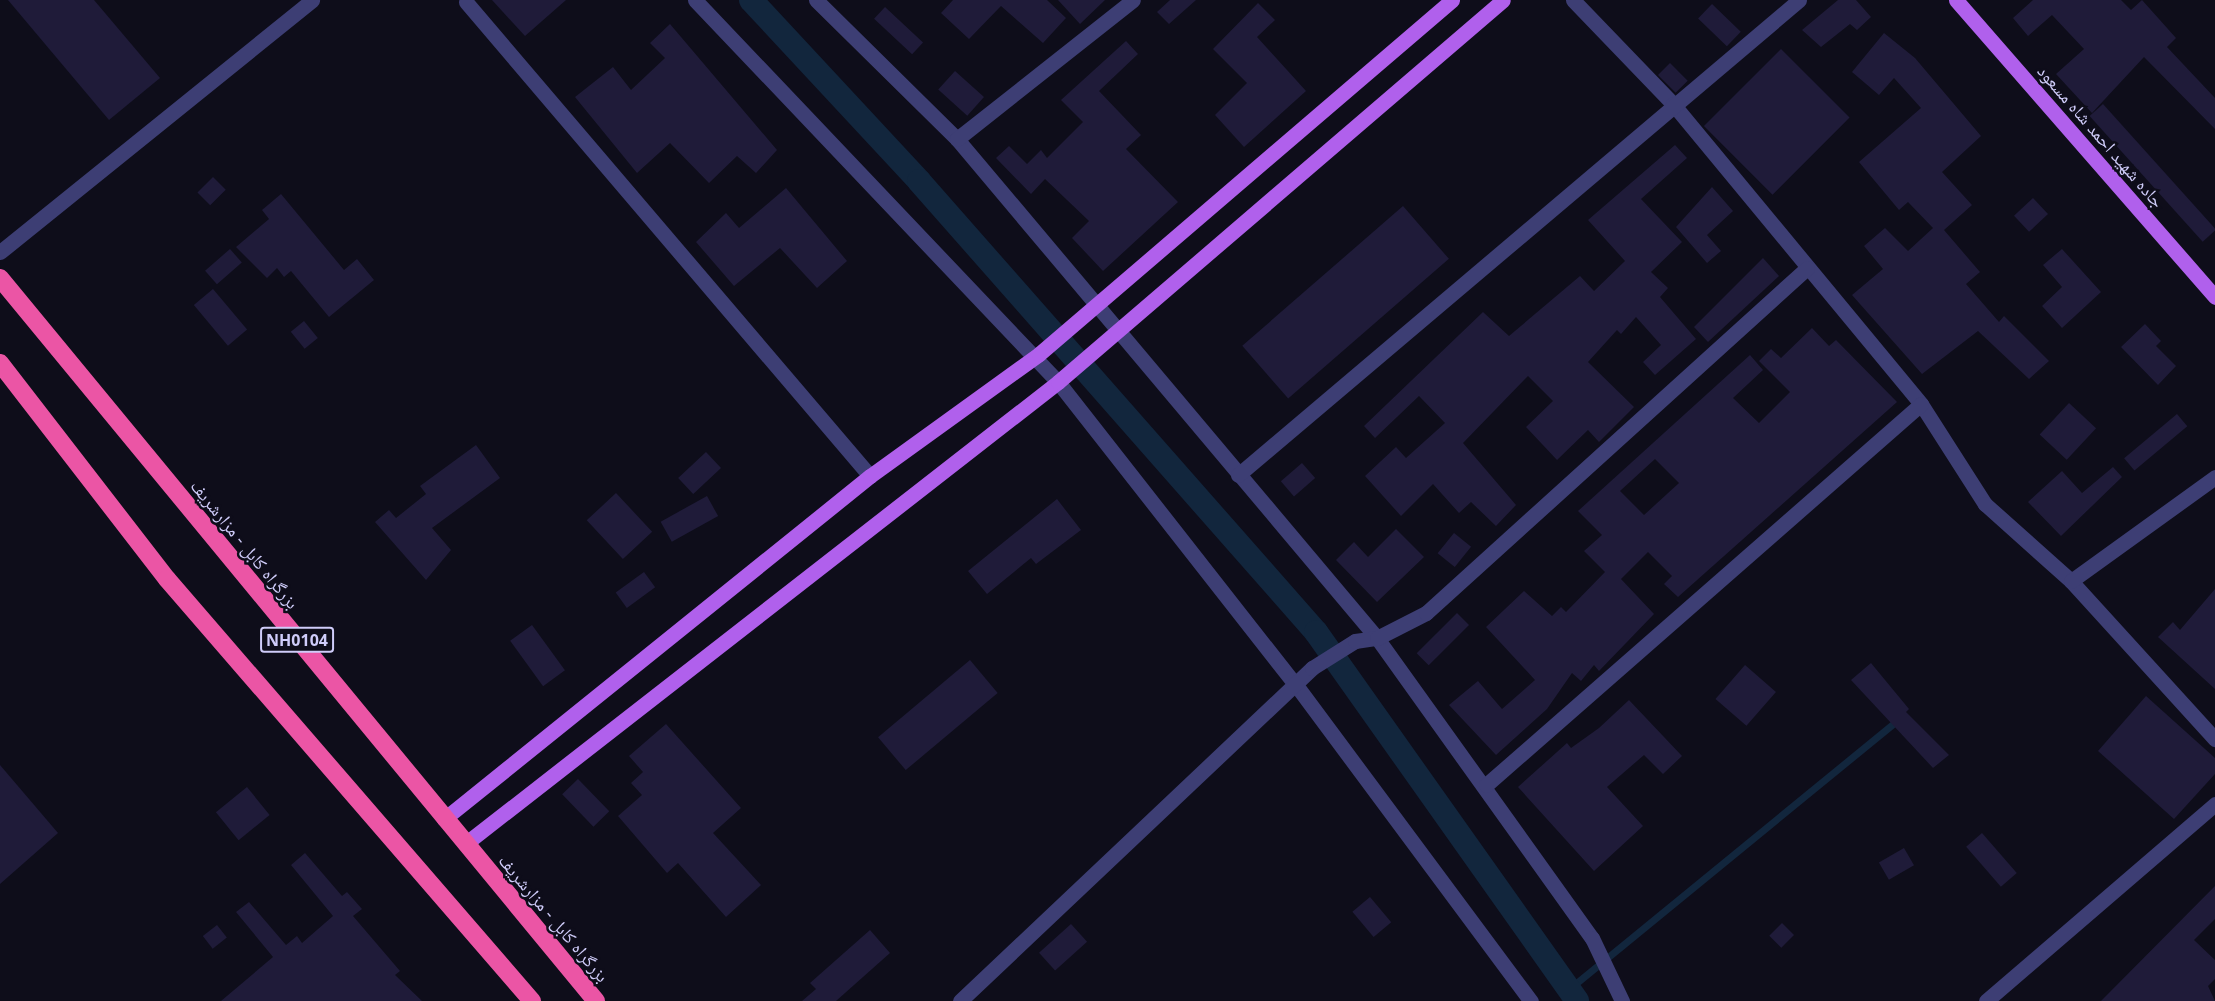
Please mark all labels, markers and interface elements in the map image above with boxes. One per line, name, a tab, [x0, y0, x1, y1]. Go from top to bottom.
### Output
street label: جاده شهيد احمد شاه مسعود	[2033, 60, 2169, 212]
street label: بزرگراه کابل - مزارشریف	[186, 475, 304, 613]
road number: NH0104	[260, 627, 334, 653]
street label: بزرگراه کابل - مزارشریف	[494, 850, 614, 986]

